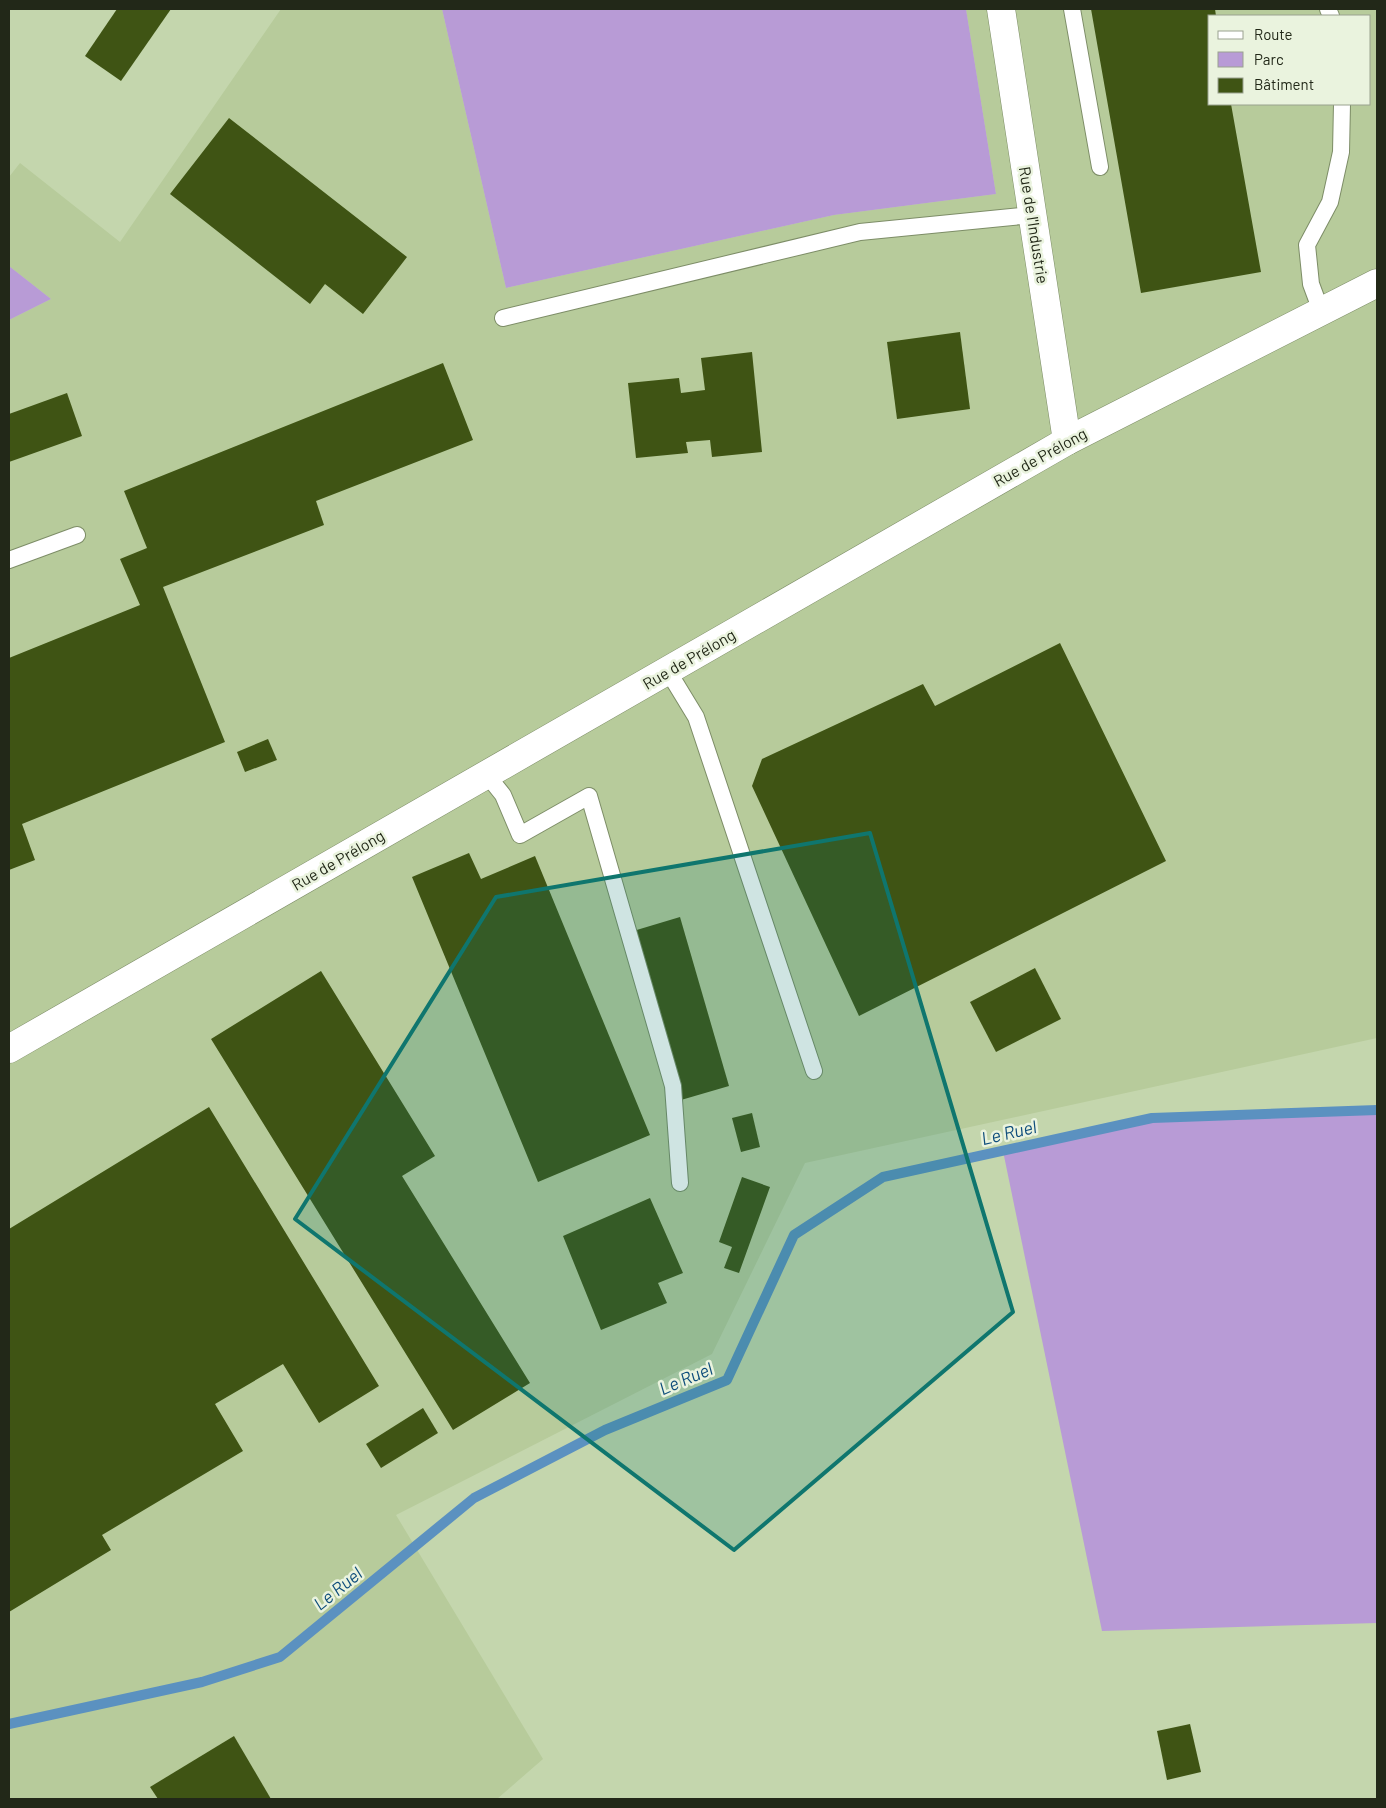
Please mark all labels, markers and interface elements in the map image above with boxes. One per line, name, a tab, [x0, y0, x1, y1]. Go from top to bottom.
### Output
legend	[1208, 15, 1371, 105]
text: Route	[1254, 25, 1293, 43]
text: Parc	[1254, 50, 1284, 68]
text: Bâtiment	[1254, 75, 1314, 93]
street label: Rue de l'Industrie	[1016, 165, 1053, 285]
street label: Rue de Prélong	[990, 423, 1090, 490]
street label: Rue de Prélong	[639, 624, 738, 693]
street label: Rue de Prélong	[288, 825, 387, 894]
water label: Le Ruel	[979, 1115, 1039, 1149]
water label: Le Ruel	[655, 1357, 716, 1399]
water label: Le Ruel	[309, 1562, 366, 1614]

